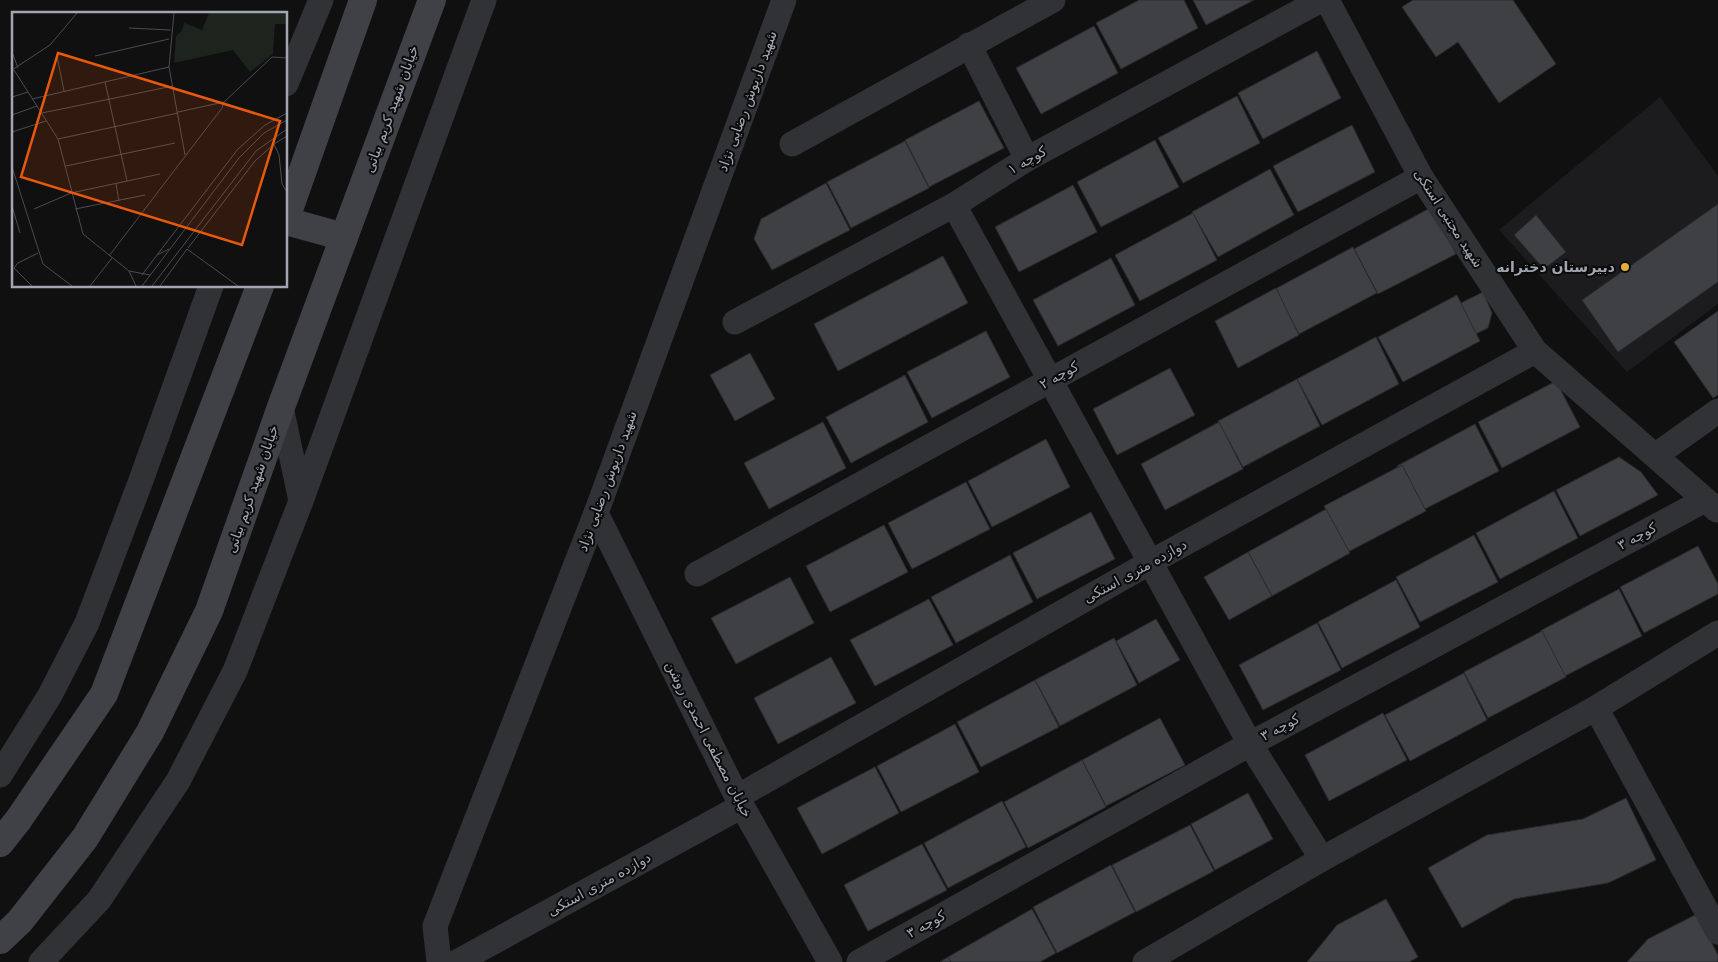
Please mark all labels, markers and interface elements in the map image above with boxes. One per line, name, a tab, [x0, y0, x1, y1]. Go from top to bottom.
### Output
inset map	[12, 12, 288, 288]
street label: شهید داریوش رضایی نژاد	[714, 29, 781, 174]
street label: خیابان شهید کریم بیاتی	[361, 43, 422, 175]
street label: کوچه ۱	[1005, 142, 1050, 178]
street label: شهید مجتبی استکی	[1410, 166, 1487, 271]
place label: دبیرستان دخترانه	[1496, 259, 1615, 276]
marker: دبیرستان دخترانه	[1619, 261, 1631, 273]
street label: کوچه ۲	[1037, 358, 1082, 393]
street label: شهید داریوش رضایی نژاد	[574, 409, 641, 554]
street label: خیابان شهید کریم بیاتی	[223, 423, 282, 555]
street label: کوچه ۳	[1615, 519, 1660, 554]
street label: دوازده متری استکی	[1080, 536, 1190, 607]
street label: خیابان مصطفی احمدی روشن	[662, 658, 756, 820]
street label: کوچه ۳	[1258, 710, 1303, 745]
street label: دوازده متری استکی	[544, 849, 654, 920]
street label: کوچه ۳	[904, 907, 949, 942]

